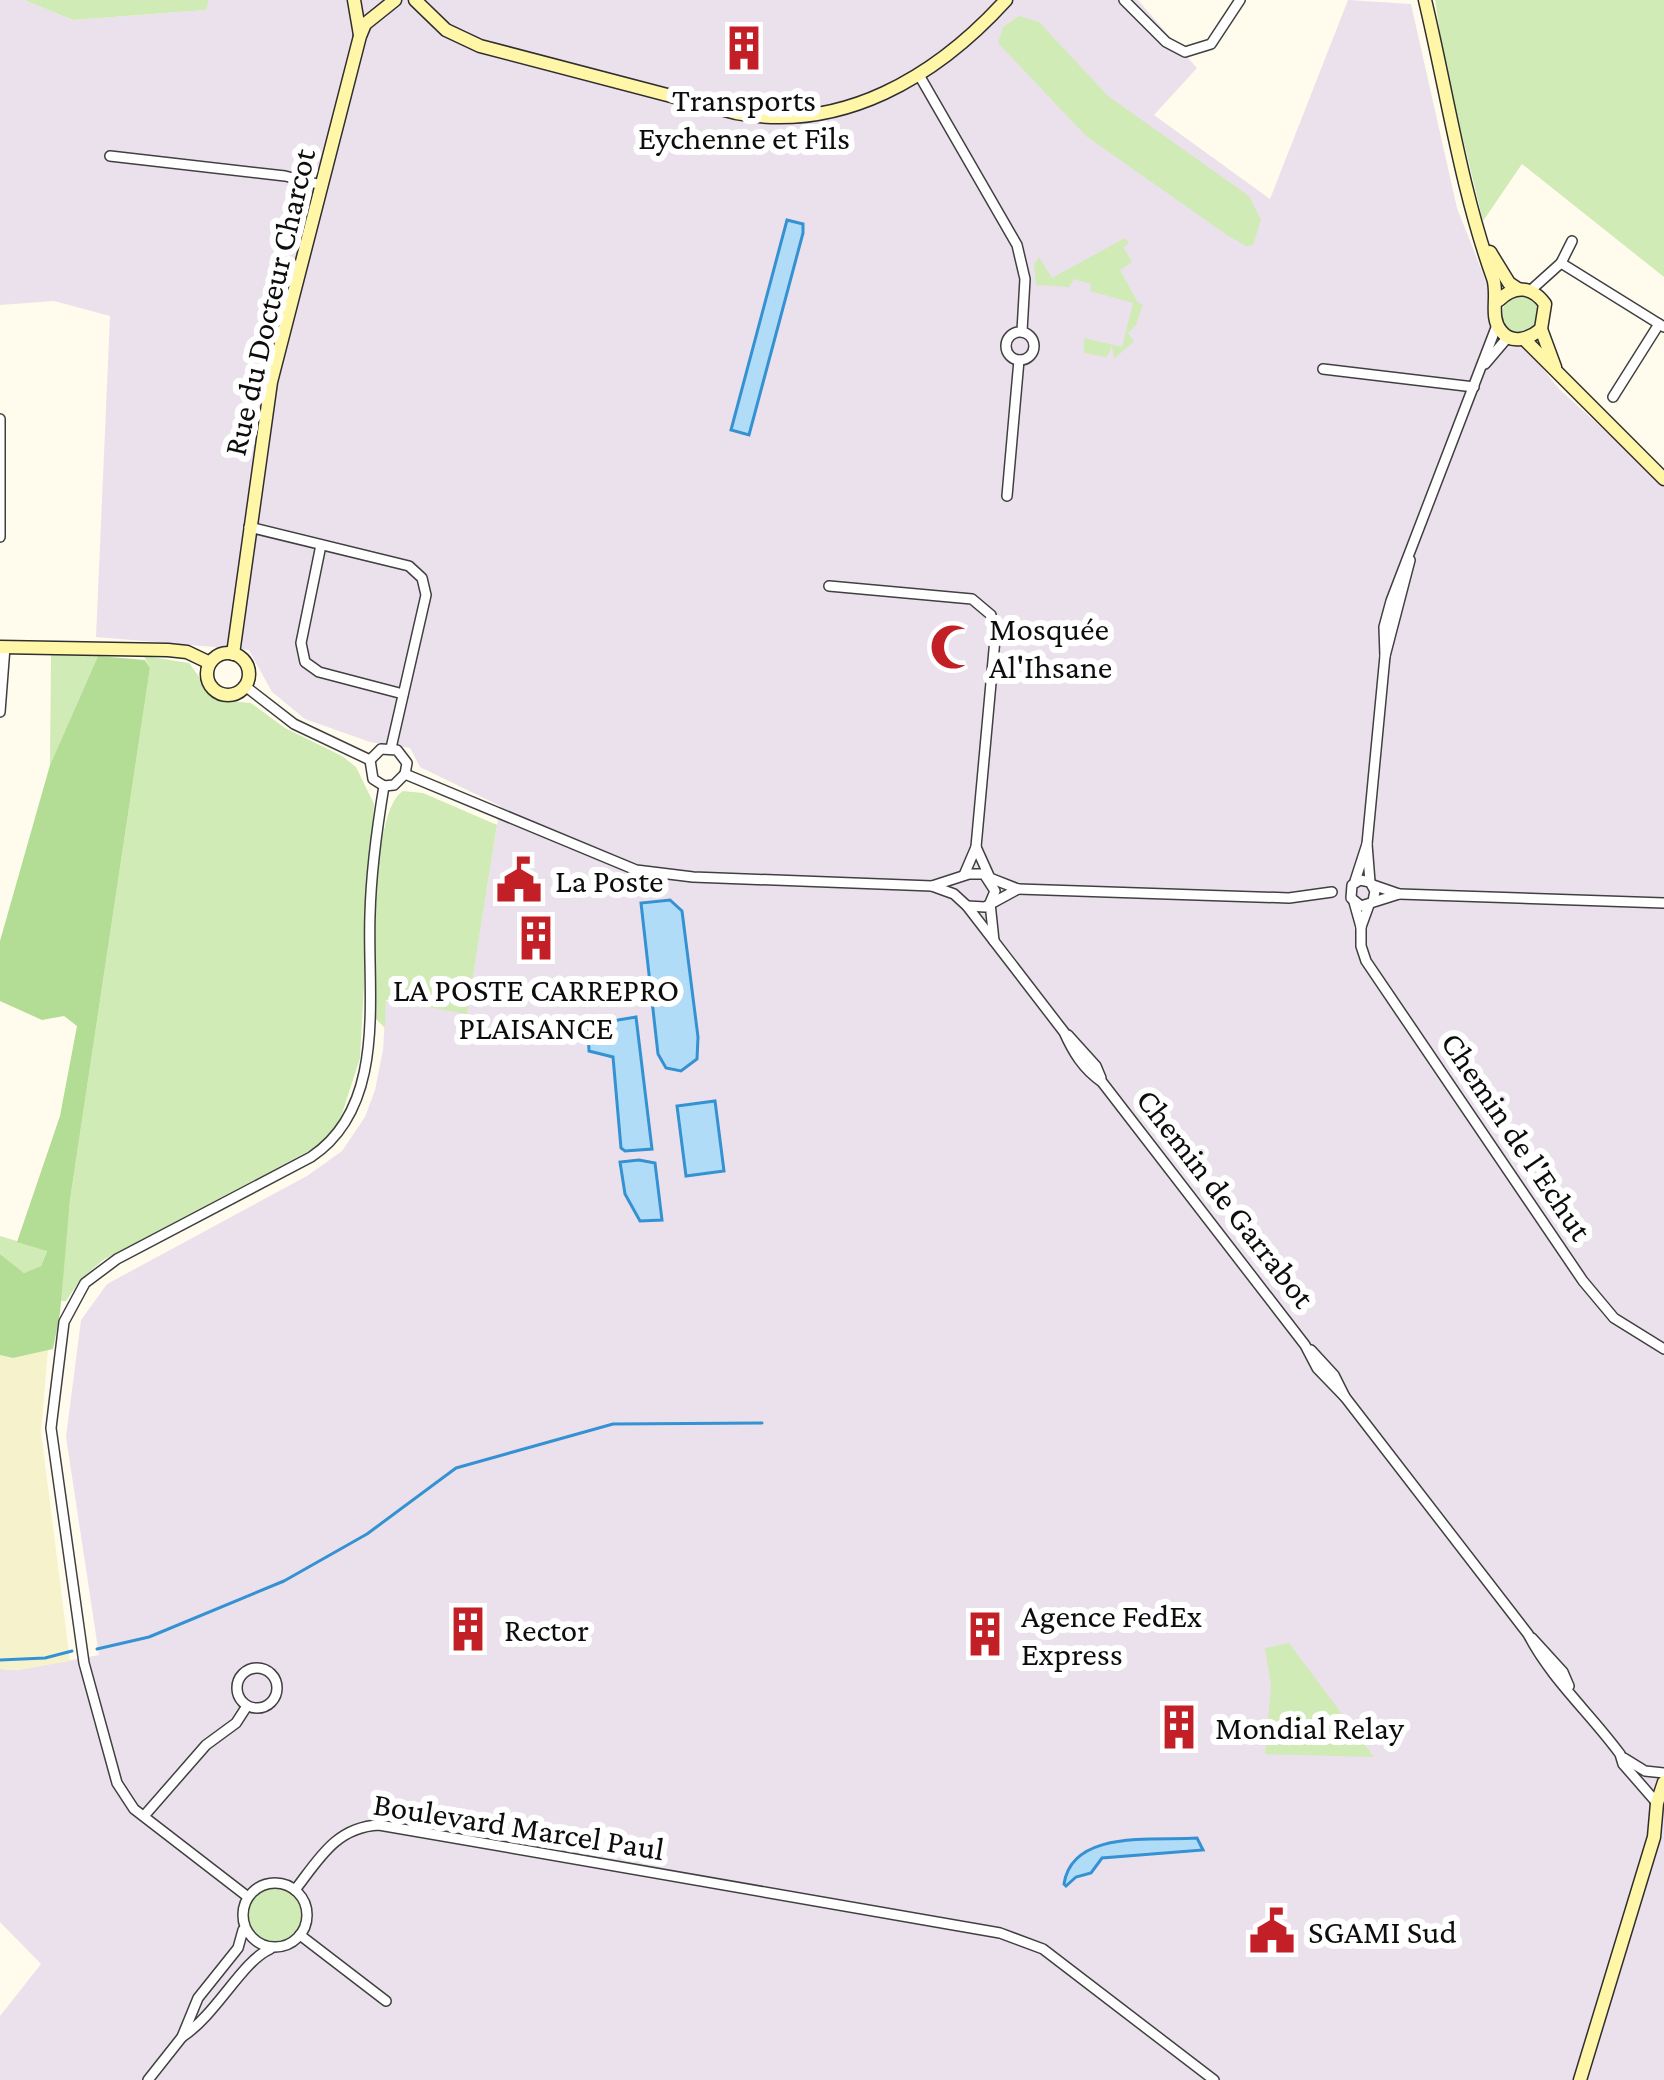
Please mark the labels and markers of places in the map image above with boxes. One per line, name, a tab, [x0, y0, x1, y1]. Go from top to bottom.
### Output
building icon: Transports Eychenne et Fils	[719, 23, 769, 73]
place label: Transports Eychenne et Fils	[638, 81, 850, 156]
place label: Mosquée Al'Ihsane	[989, 610, 1112, 685]
mosque icon: Mosquée Al'Ihsane	[928, 622, 978, 672]
public building icon: La Poste	[494, 855, 544, 905]
place label: La Poste	[555, 862, 663, 899]
building icon: LA POSTE CARREPRO PLAISANCE	[511, 913, 561, 963]
place label: LA POSTE CARREPRO PLAISANCE	[393, 971, 679, 1046]
place label: Agence FedEx Express	[1021, 1597, 1202, 1672]
building icon: Rector	[443, 1604, 493, 1654]
building icon: Agence FedEx Express	[960, 1609, 1010, 1659]
place label: Rector	[504, 1611, 589, 1648]
building icon: Mondial Relay	[1154, 1702, 1204, 1752]
place label: Mondial Relay	[1215, 1709, 1405, 1746]
public building icon: SGAMI Sud	[1247, 1906, 1297, 1956]
place label: SGAMI Sud	[1308, 1913, 1457, 1950]

